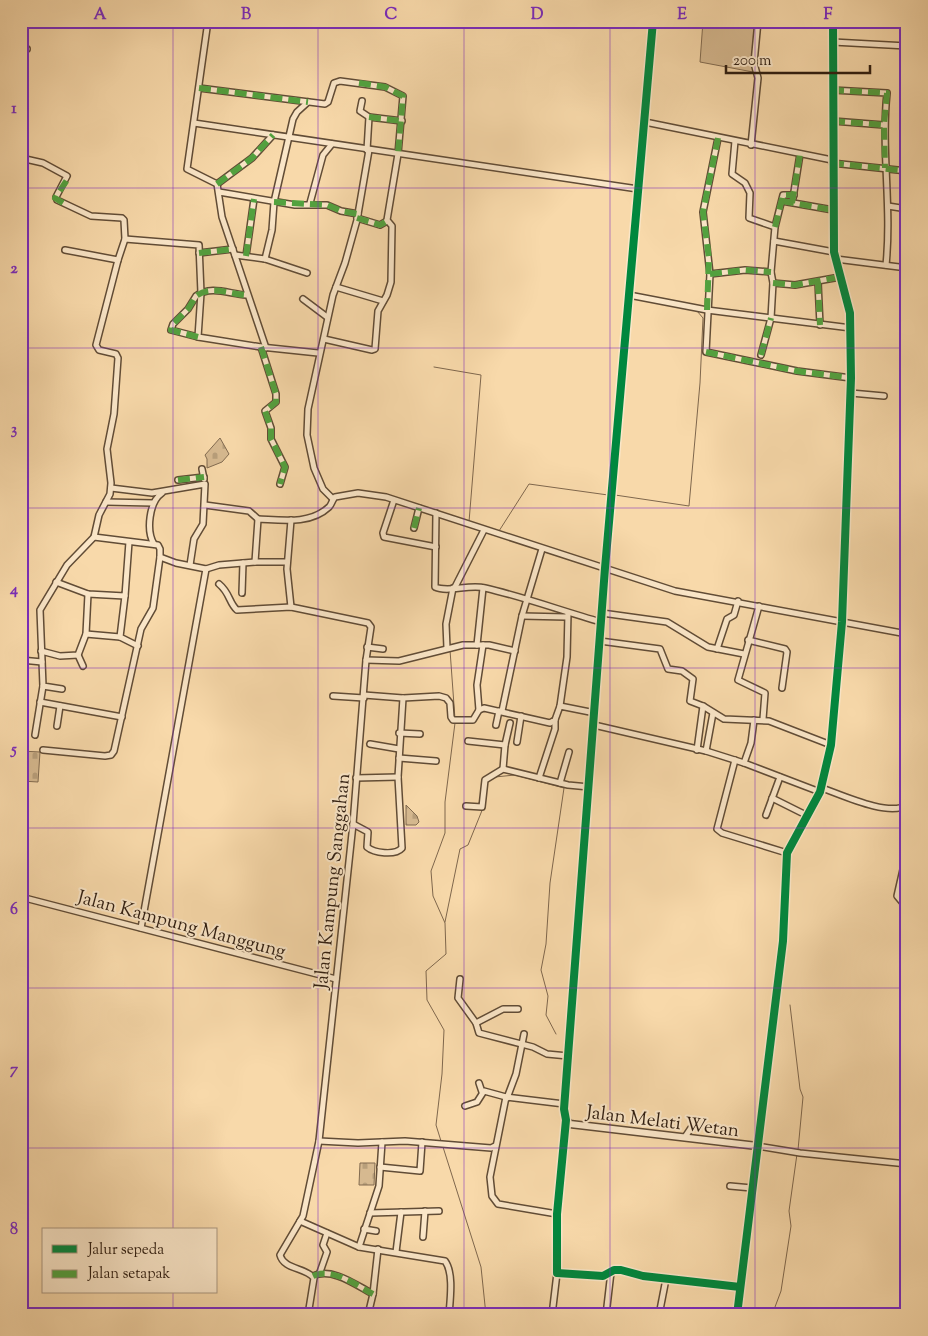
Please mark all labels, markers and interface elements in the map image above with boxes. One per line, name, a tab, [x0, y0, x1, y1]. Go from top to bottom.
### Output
text: A	[94, 4, 107, 27]
text: B	[241, 4, 251, 27]
text: C	[385, 4, 398, 27]
text: D	[531, 4, 544, 27]
text: E	[677, 4, 687, 27]
text: F	[824, 4, 833, 27]
scale bar	[726, 42, 869, 74]
text: 200 m	[733, 51, 772, 72]
text: 1	[11, 98, 17, 121]
text: 2	[10, 258, 18, 281]
text: 3	[11, 419, 18, 442]
text: 4	[9, 579, 18, 602]
text: 5	[9, 739, 17, 762]
street label: Jalan Kampung Sanggahan	[309, 772, 358, 992]
street label: Jalan Kampung Manggung	[73, 884, 288, 966]
text: 6	[10, 899, 18, 922]
text: 7	[10, 1059, 19, 1082]
street label: Jalan Melati Wetan	[584, 1100, 741, 1145]
text: 8	[10, 1219, 18, 1242]
legend	[42, 1228, 218, 1294]
text: Jalur sepeda	[87, 1240, 164, 1261]
text: Jalan setapak	[87, 1264, 171, 1285]

